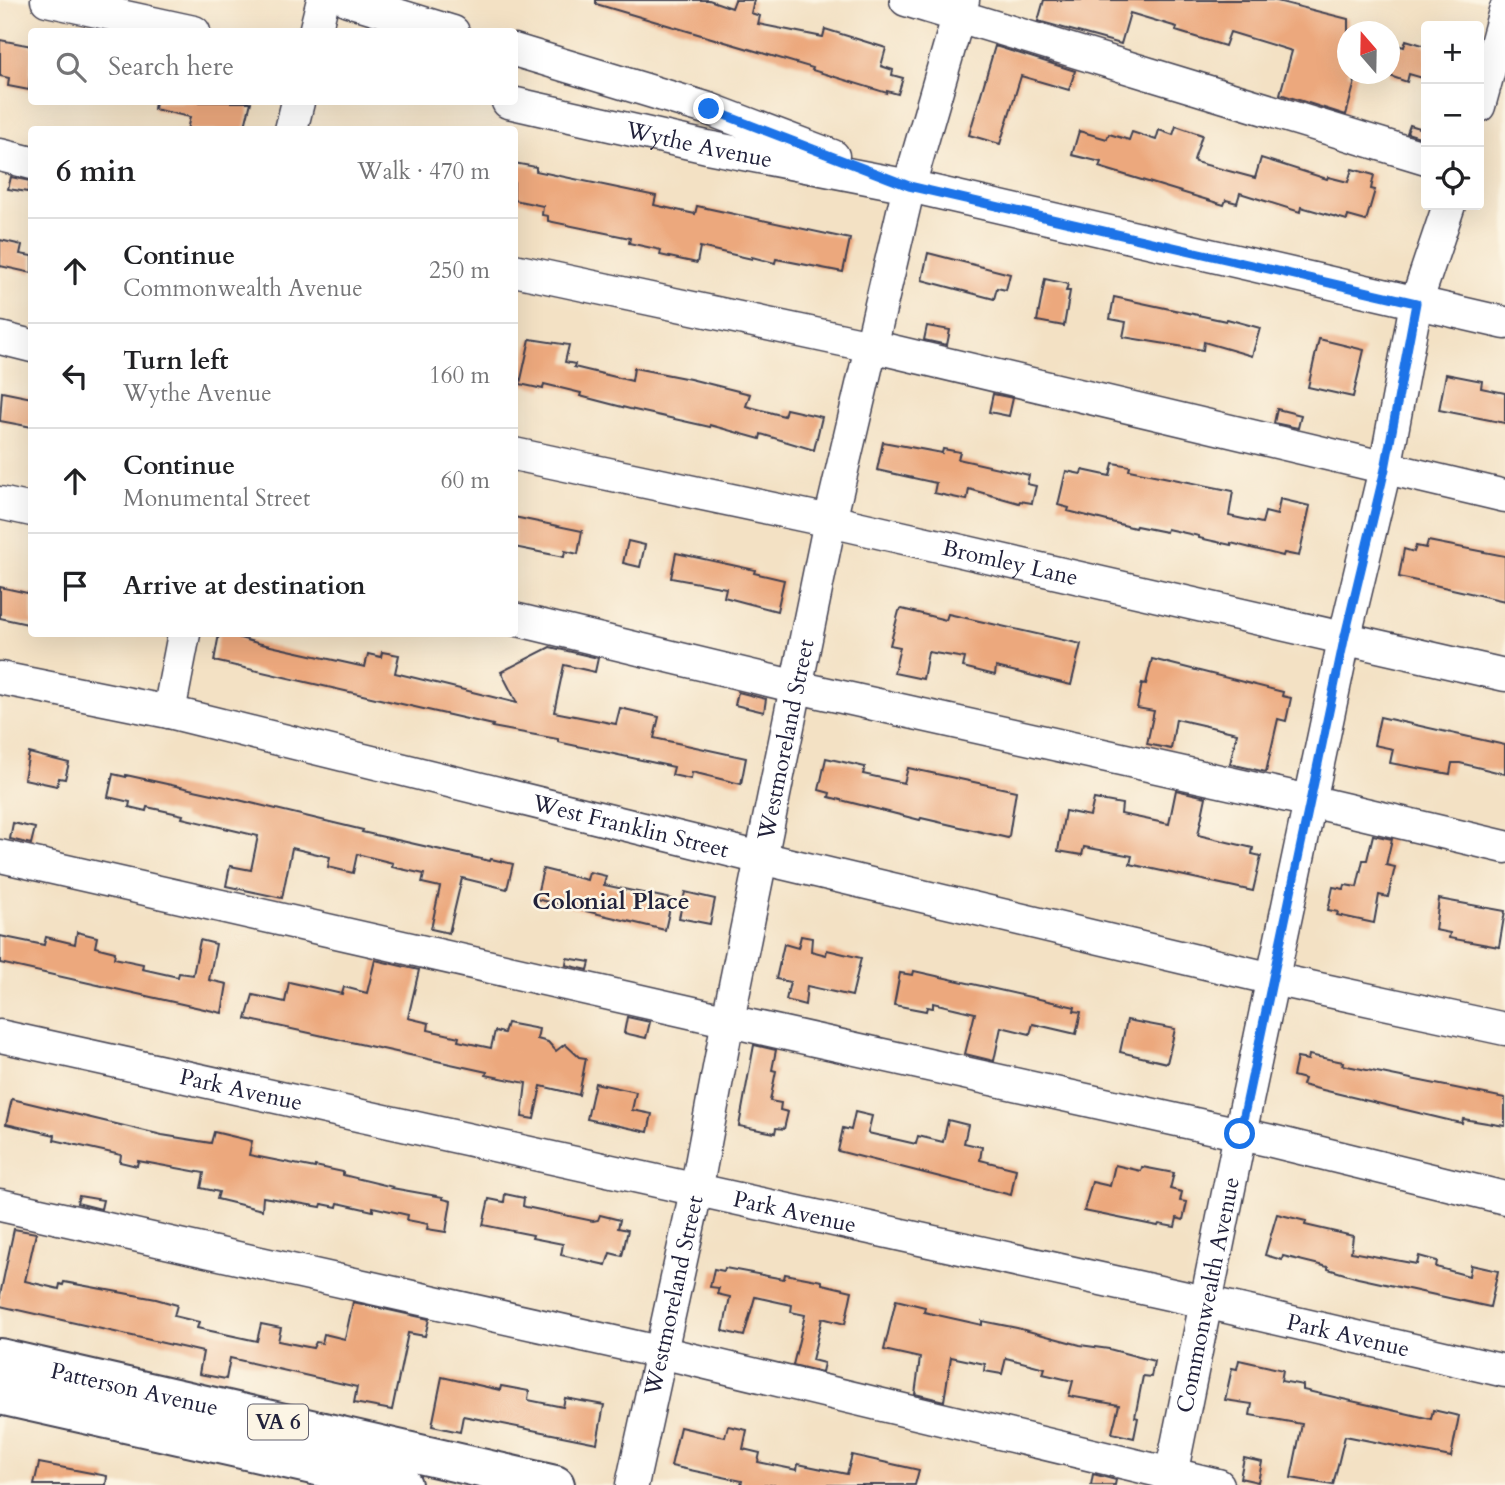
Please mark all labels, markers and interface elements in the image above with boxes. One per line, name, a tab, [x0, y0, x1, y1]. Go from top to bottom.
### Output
north arrow	[1337, 21, 1400, 84]
map controls	[1421, 21, 1484, 210]
button: +	[1421, 21, 1484, 84]
search box	[28, 28, 518, 105]
icon: search	[52, 48, 90, 86]
text: Search here	[108, 49, 234, 84]
button: −	[1421, 84, 1484, 147]
route end	[693, 93, 724, 124]
street label: Wythe Avenue	[622, 114, 775, 175]
button: locate	[1421, 147, 1484, 210]
text: 6 min	[56, 151, 136, 192]
text: Walk · 470 m	[357, 156, 490, 187]
text: Continue	[123, 238, 235, 273]
icon: ahead	[56, 252, 94, 290]
text: 250 m	[429, 255, 490, 286]
text: Commonwealth Avenue	[123, 273, 363, 304]
text: Turn left	[123, 343, 228, 378]
icon: left	[56, 357, 94, 395]
text: 160 m	[429, 360, 490, 391]
text: Wythe Avenue	[123, 378, 272, 409]
text: Continue	[123, 448, 235, 483]
icon: ahead	[56, 462, 94, 500]
text: 60 m	[441, 465, 490, 496]
text: Monumental Street	[123, 483, 310, 514]
street label: Bromley Lane	[940, 532, 1081, 593]
icon: arrive	[56, 567, 94, 605]
text: Arrive at destination	[123, 568, 366, 603]
street label: Westmoreland Street	[750, 637, 821, 844]
street label: West Franklin Street	[528, 787, 732, 865]
district label: Colonial Place	[532, 885, 690, 918]
street label: Park Avenue	[177, 1061, 305, 1118]
route start	[1224, 1118, 1255, 1149]
street label: Commonwealth Avenue	[1169, 1174, 1247, 1416]
street label: Park Avenue	[730, 1183, 859, 1241]
street label: Westmoreland Street	[637, 1192, 711, 1400]
street label: Park Avenue	[1284, 1306, 1413, 1365]
street label: Patterson Avenue	[48, 1355, 221, 1423]
road number: VA 6	[248, 1404, 308, 1440]

